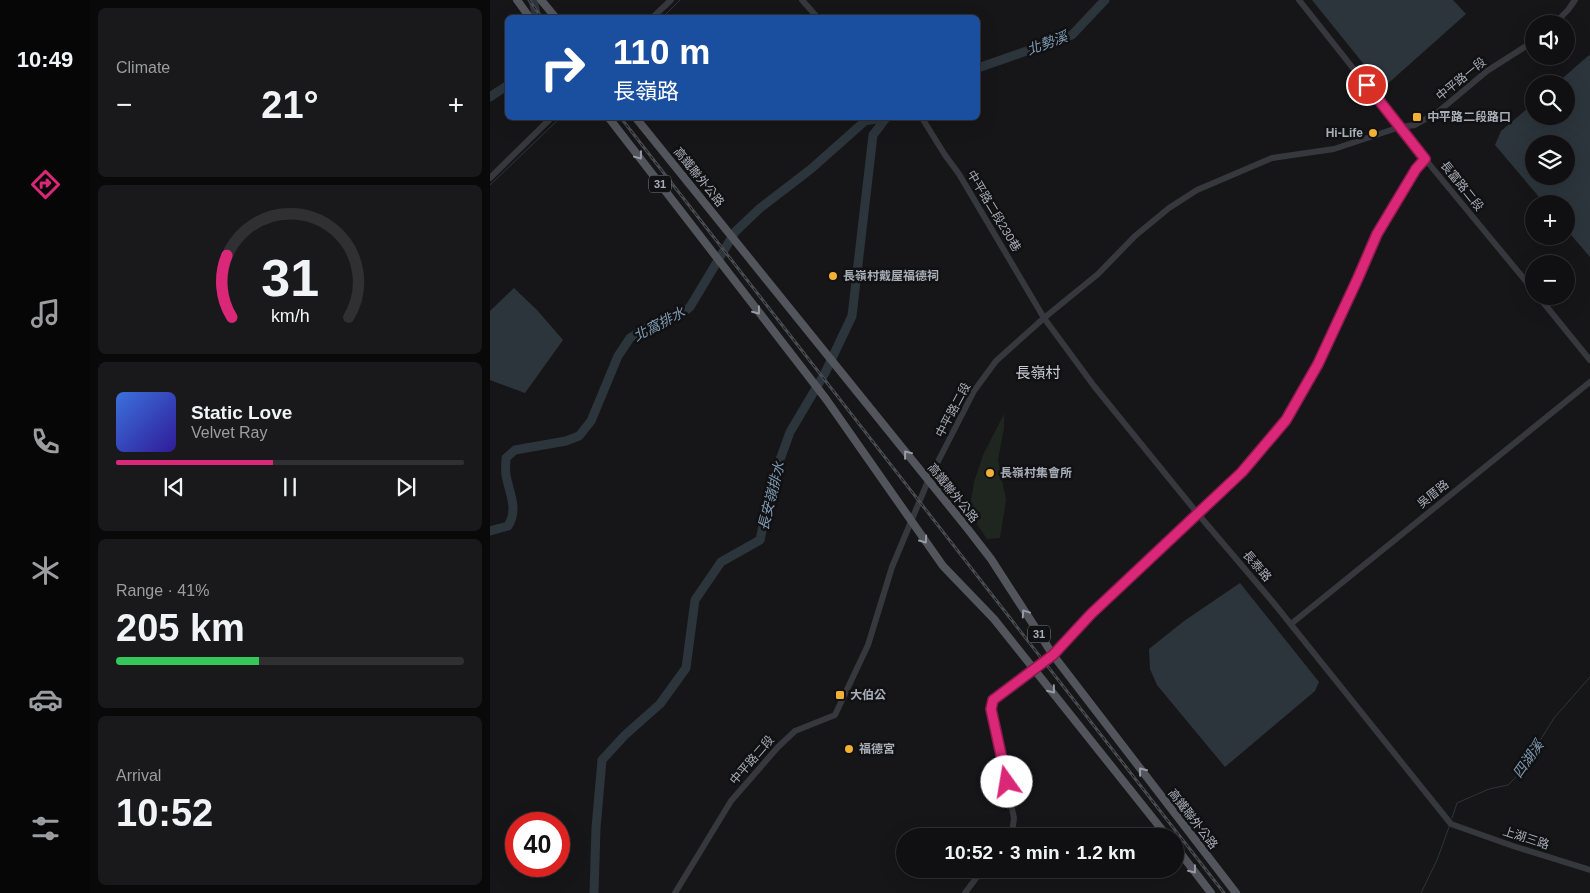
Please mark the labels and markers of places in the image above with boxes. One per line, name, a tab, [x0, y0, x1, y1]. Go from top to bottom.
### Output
pin	[1346, 64, 1388, 106]
place label: 中平路二段路口	[1427, 110, 1511, 124]
marker: 中平路二段路口	[1411, 111, 1423, 123]
place label: Hi-Life	[1326, 126, 1363, 140]
marker: Hi-Life	[1367, 127, 1379, 139]
place label: 長嶺村戴屋福德祠	[843, 269, 939, 283]
marker: 長嶺村戴屋福德祠	[827, 270, 839, 282]
place label: 長嶺村集會所	[1000, 466, 1072, 480]
marker: 長嶺村集會所	[984, 467, 996, 479]
place label: 大伯公	[850, 688, 886, 702]
marker: 大伯公	[834, 689, 846, 701]
place label: 福德宮	[859, 742, 895, 756]
marker: 福德宮	[843, 743, 855, 755]

